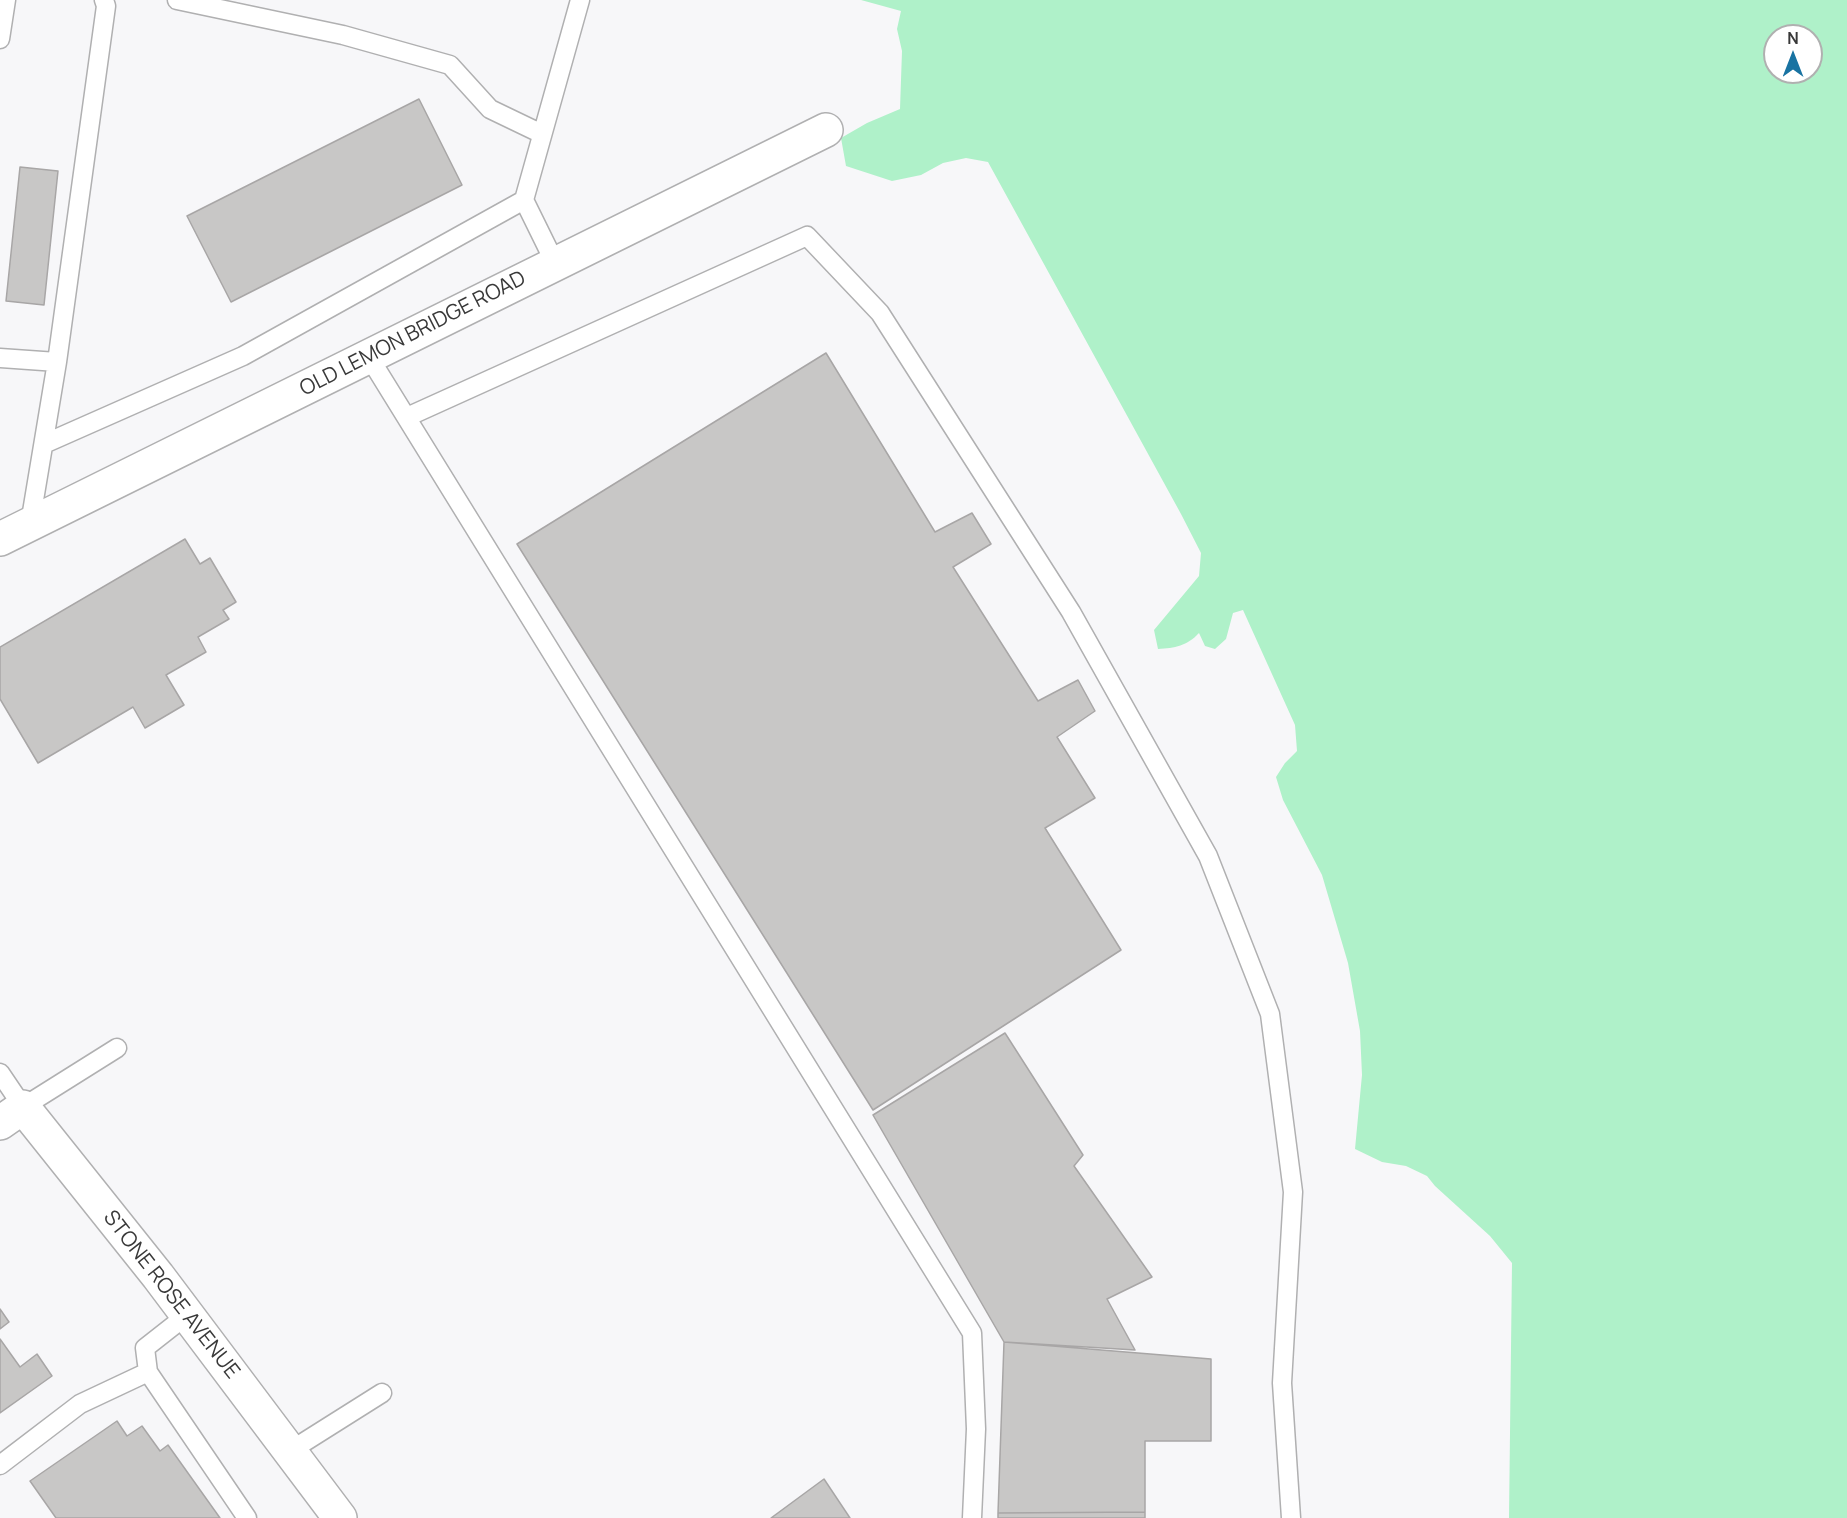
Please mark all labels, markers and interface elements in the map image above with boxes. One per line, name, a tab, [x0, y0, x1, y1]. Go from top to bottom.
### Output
north arrow	[1763, 24, 1823, 84]
text: N	[1787, 27, 1799, 49]
street label: OLD LEMON BRIDGE ROAD	[296, 266, 530, 402]
street label: STONE ROSE AVENUE	[98, 1206, 244, 1384]

